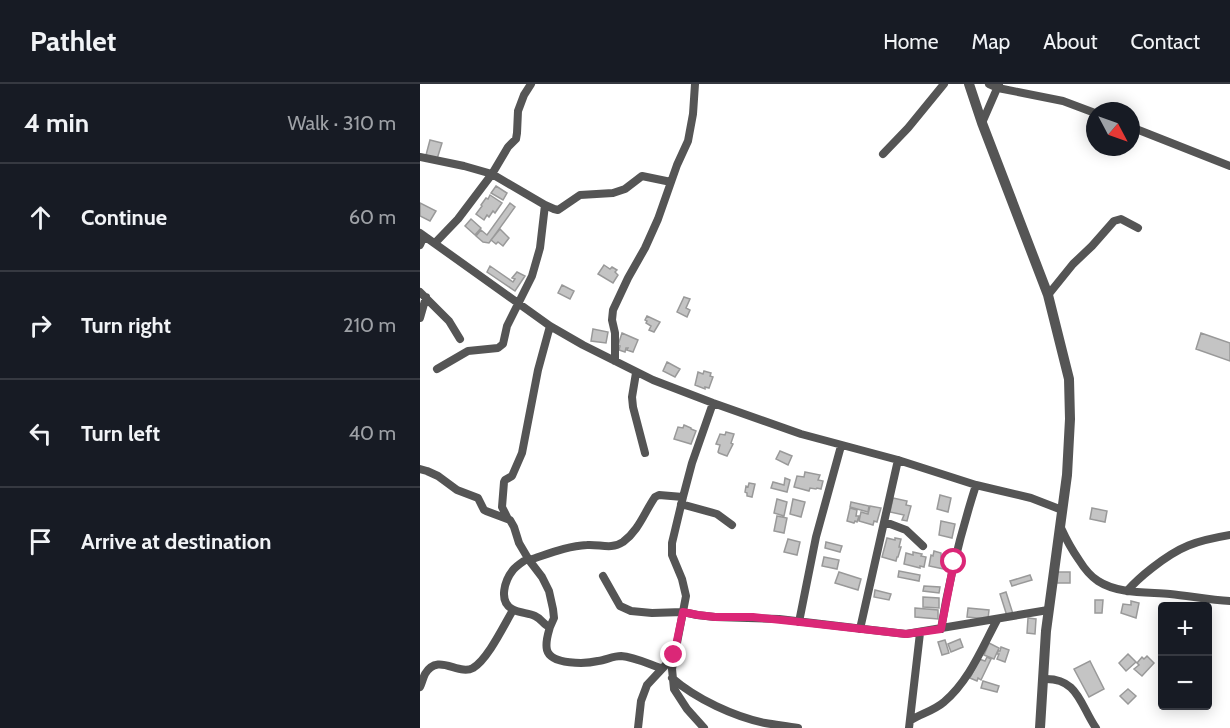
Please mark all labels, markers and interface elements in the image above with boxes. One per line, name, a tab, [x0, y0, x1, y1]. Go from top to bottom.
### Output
text: Pathlet	[30, 24, 116, 58]
text: Home	[883, 29, 939, 54]
text: Map	[972, 29, 1010, 54]
text: About	[1043, 29, 1097, 54]
text: Contact	[1130, 29, 1200, 54]
north arrow	[1086, 102, 1140, 156]
text: 4 min	[24, 107, 89, 139]
text: Walk · 310 m	[288, 111, 396, 135]
icon: ahead	[24, 201, 57, 234]
text: Continue	[81, 204, 167, 231]
text: 60 m	[349, 205, 396, 229]
icon: right	[24, 309, 57, 342]
text: Turn right	[81, 312, 171, 339]
text: 210 m	[343, 313, 396, 337]
icon: left	[24, 417, 57, 450]
text: Turn left	[81, 420, 160, 447]
text: 40 m	[348, 421, 396, 445]
icon: arrive	[24, 525, 57, 558]
text: Arrive at destination	[81, 528, 271, 555]
route start	[940, 548, 966, 574]
map controls	[1158, 602, 1212, 710]
button: +	[1158, 602, 1212, 656]
route end	[660, 641, 686, 667]
button: −	[1158, 656, 1212, 710]

